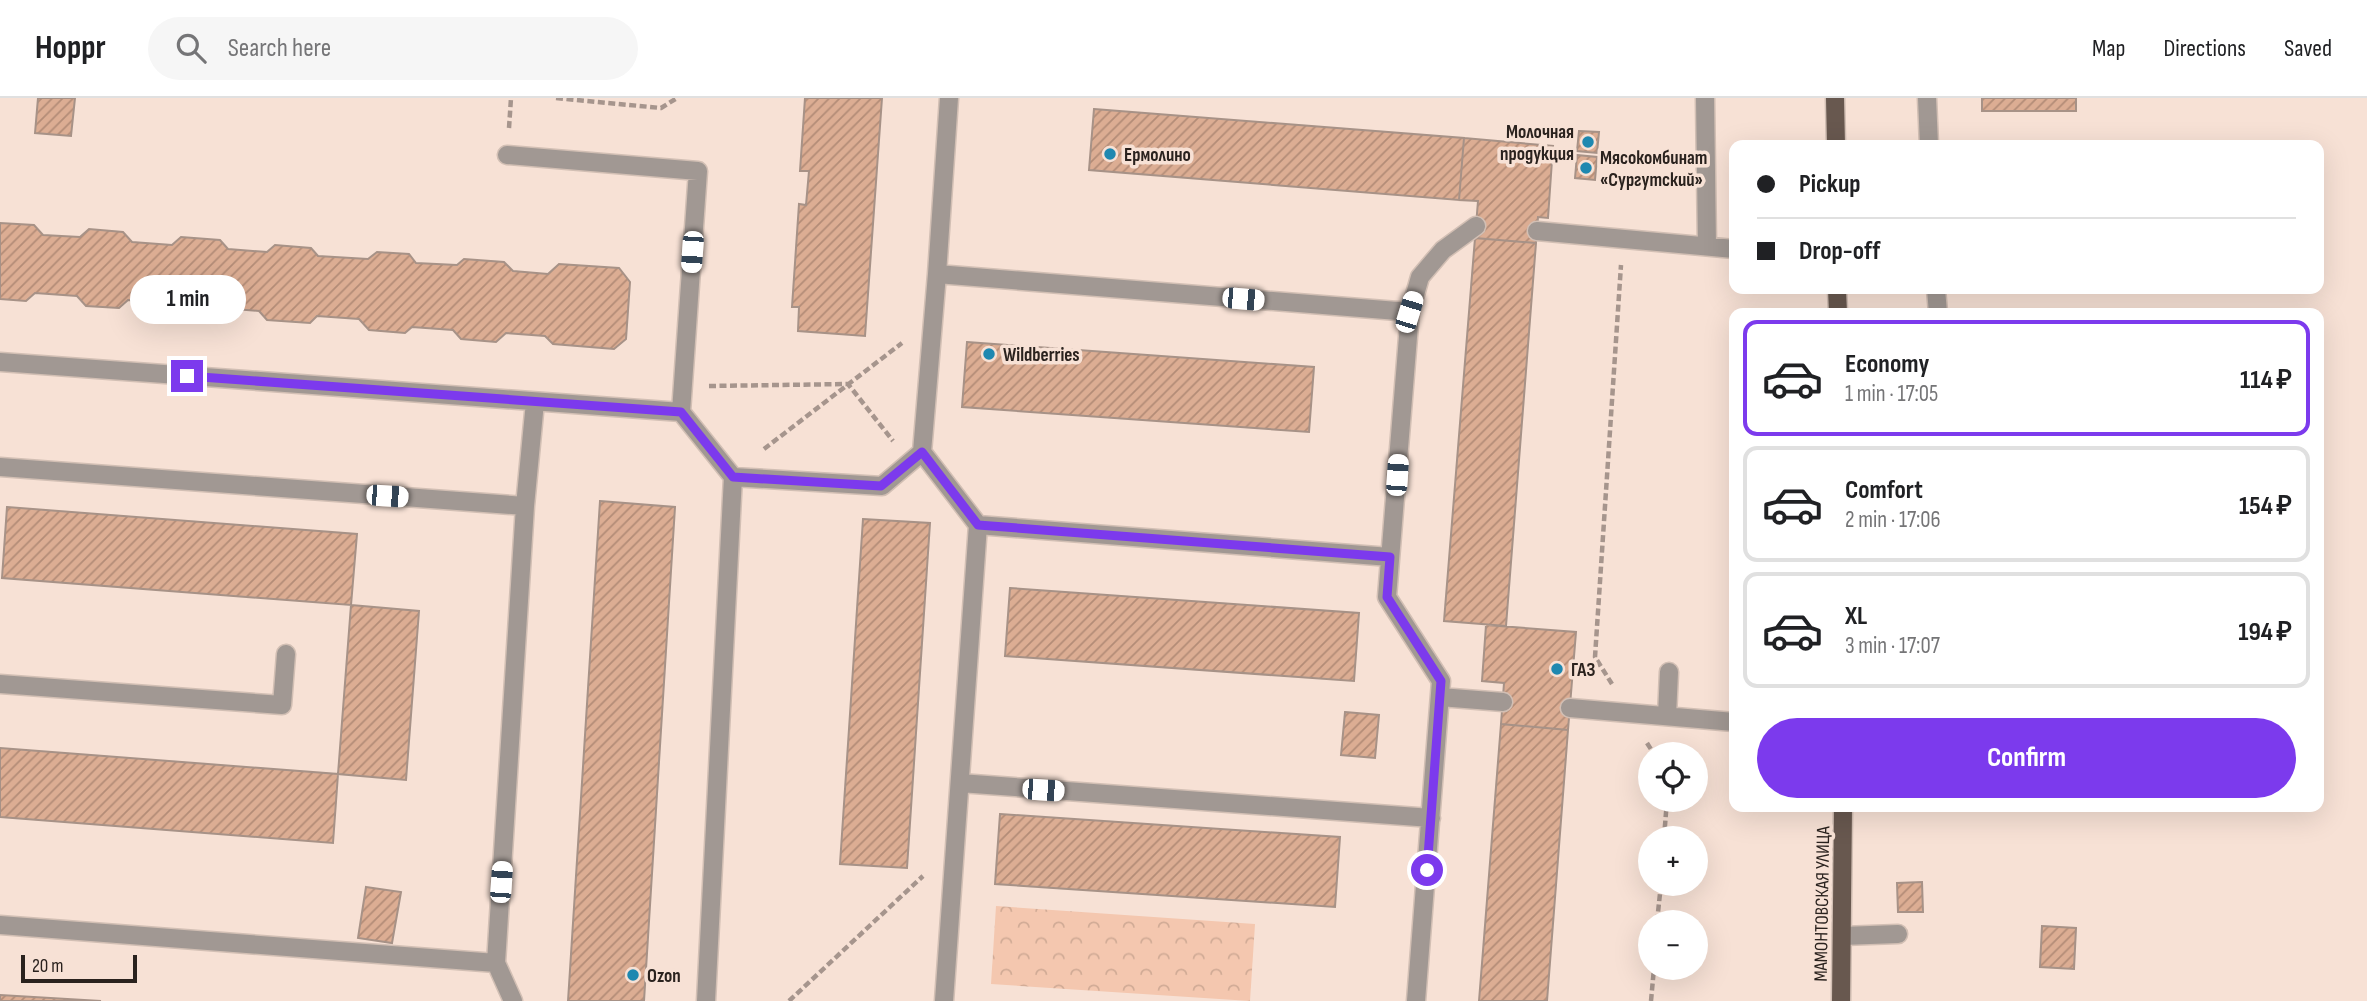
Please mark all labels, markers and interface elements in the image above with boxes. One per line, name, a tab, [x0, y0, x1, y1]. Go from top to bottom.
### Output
search box	[148, 17, 638, 80]
text: Hoppr	[35, 28, 106, 68]
icon: search	[172, 29, 210, 67]
text: Search here	[228, 33, 331, 64]
text: Map	[2092, 34, 2125, 63]
text: Directions	[2163, 34, 2246, 63]
text: Saved	[2284, 34, 2332, 63]
place label: Молочная продукция	[1500, 121, 1574, 166]
marker: Молочная продукция	[1580, 134, 1596, 150]
place label: Ермолино	[1124, 144, 1191, 167]
marker: Ермолино	[1102, 146, 1118, 162]
place label: Мясокомбинат «Сургутский»	[1600, 147, 1707, 192]
marker: Мясокомбинат «Сургутский»	[1578, 160, 1594, 176]
text: Pickup	[1799, 169, 1861, 200]
car	[681, 230, 704, 274]
text: Drop-off	[1799, 236, 1880, 267]
callout: 1 min	[129, 274, 245, 324]
text: 1 min	[167, 285, 209, 313]
car	[1222, 287, 1265, 311]
car	[1393, 289, 1426, 335]
place label: Wildberries	[1003, 344, 1080, 367]
marker: Wildberries	[981, 346, 997, 362]
icon: car	[1761, 347, 1824, 410]
text: Economy	[1845, 349, 1929, 380]
route end	[171, 360, 203, 392]
text: 114 ₽	[2240, 365, 2292, 396]
text: 1 min · 17:05	[1845, 380, 1938, 408]
car	[1386, 453, 1409, 497]
icon: car	[1761, 473, 1824, 536]
text: Comfort	[1845, 475, 1923, 506]
car	[366, 484, 409, 508]
text: 154 ₽	[2239, 491, 2292, 522]
text: 2 min · 17:06	[1845, 506, 1941, 534]
icon: car	[1761, 599, 1824, 662]
text: XL	[1845, 601, 1867, 632]
text: 194 ₽	[2238, 617, 2292, 648]
text: 3 min · 17:07	[1845, 632, 1940, 660]
place label: ГАЗ	[1571, 659, 1595, 682]
marker: ГАЗ	[1549, 661, 1565, 677]
button: Confirm	[1757, 718, 2296, 798]
map controls	[1638, 742, 1708, 980]
button: locate	[1638, 742, 1708, 812]
car	[1022, 778, 1065, 802]
street label: МАМОНТОВСКАЯ УЛИЦА	[1810, 825, 1835, 982]
button: +	[1638, 826, 1708, 896]
route start	[1411, 854, 1443, 886]
car	[490, 860, 513, 904]
button: −	[1638, 910, 1708, 980]
scale bar	[21, 952, 136, 984]
text: 20 m	[32, 955, 64, 978]
place label: Ozon	[647, 965, 681, 988]
marker: Ozon	[625, 967, 641, 983]

